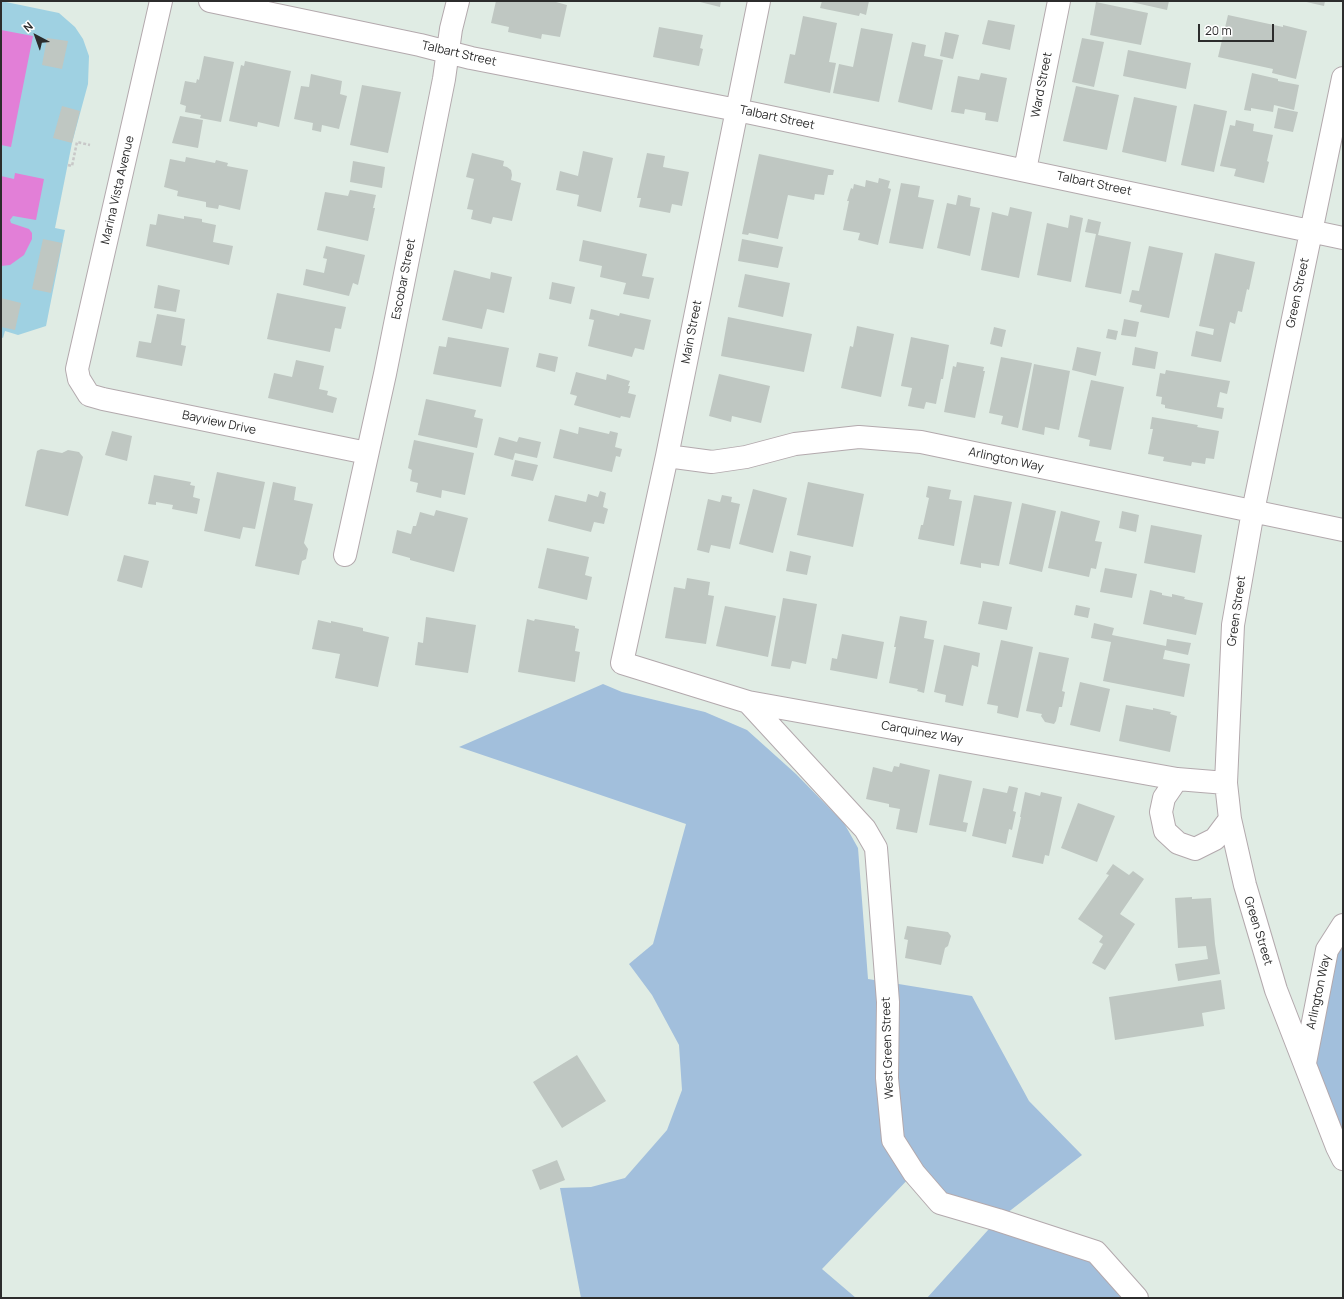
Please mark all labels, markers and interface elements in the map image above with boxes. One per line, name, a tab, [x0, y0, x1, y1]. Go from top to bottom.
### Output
north arrow	[16, 16, 56, 56]
scale bar	[1200, 16, 1276, 42]
text: N	[20, 18, 36, 35]
text: 20 m	[1205, 22, 1232, 39]
street label: Talbart Street	[420, 38, 498, 70]
street label: Ward Street	[1029, 51, 1055, 119]
street label: Talbart Street	[738, 103, 816, 133]
street label: Marina Vista Avenue	[98, 134, 138, 246]
street label: Talbart Street	[1055, 169, 1133, 199]
street label: Escobar Street	[389, 237, 419, 321]
street label: Green Street	[1284, 257, 1312, 329]
street label: Main Street	[679, 299, 705, 365]
street label: Bayview Drive	[181, 408, 257, 438]
street label: Arlington Way	[967, 445, 1045, 475]
street label: Green Street	[1225, 575, 1249, 647]
street label: Carquinez Way	[880, 719, 964, 747]
street label: Green Street	[1241, 895, 1275, 967]
street label: Arlington Way	[1304, 953, 1334, 1031]
street label: West Green Street	[879, 997, 897, 1099]

